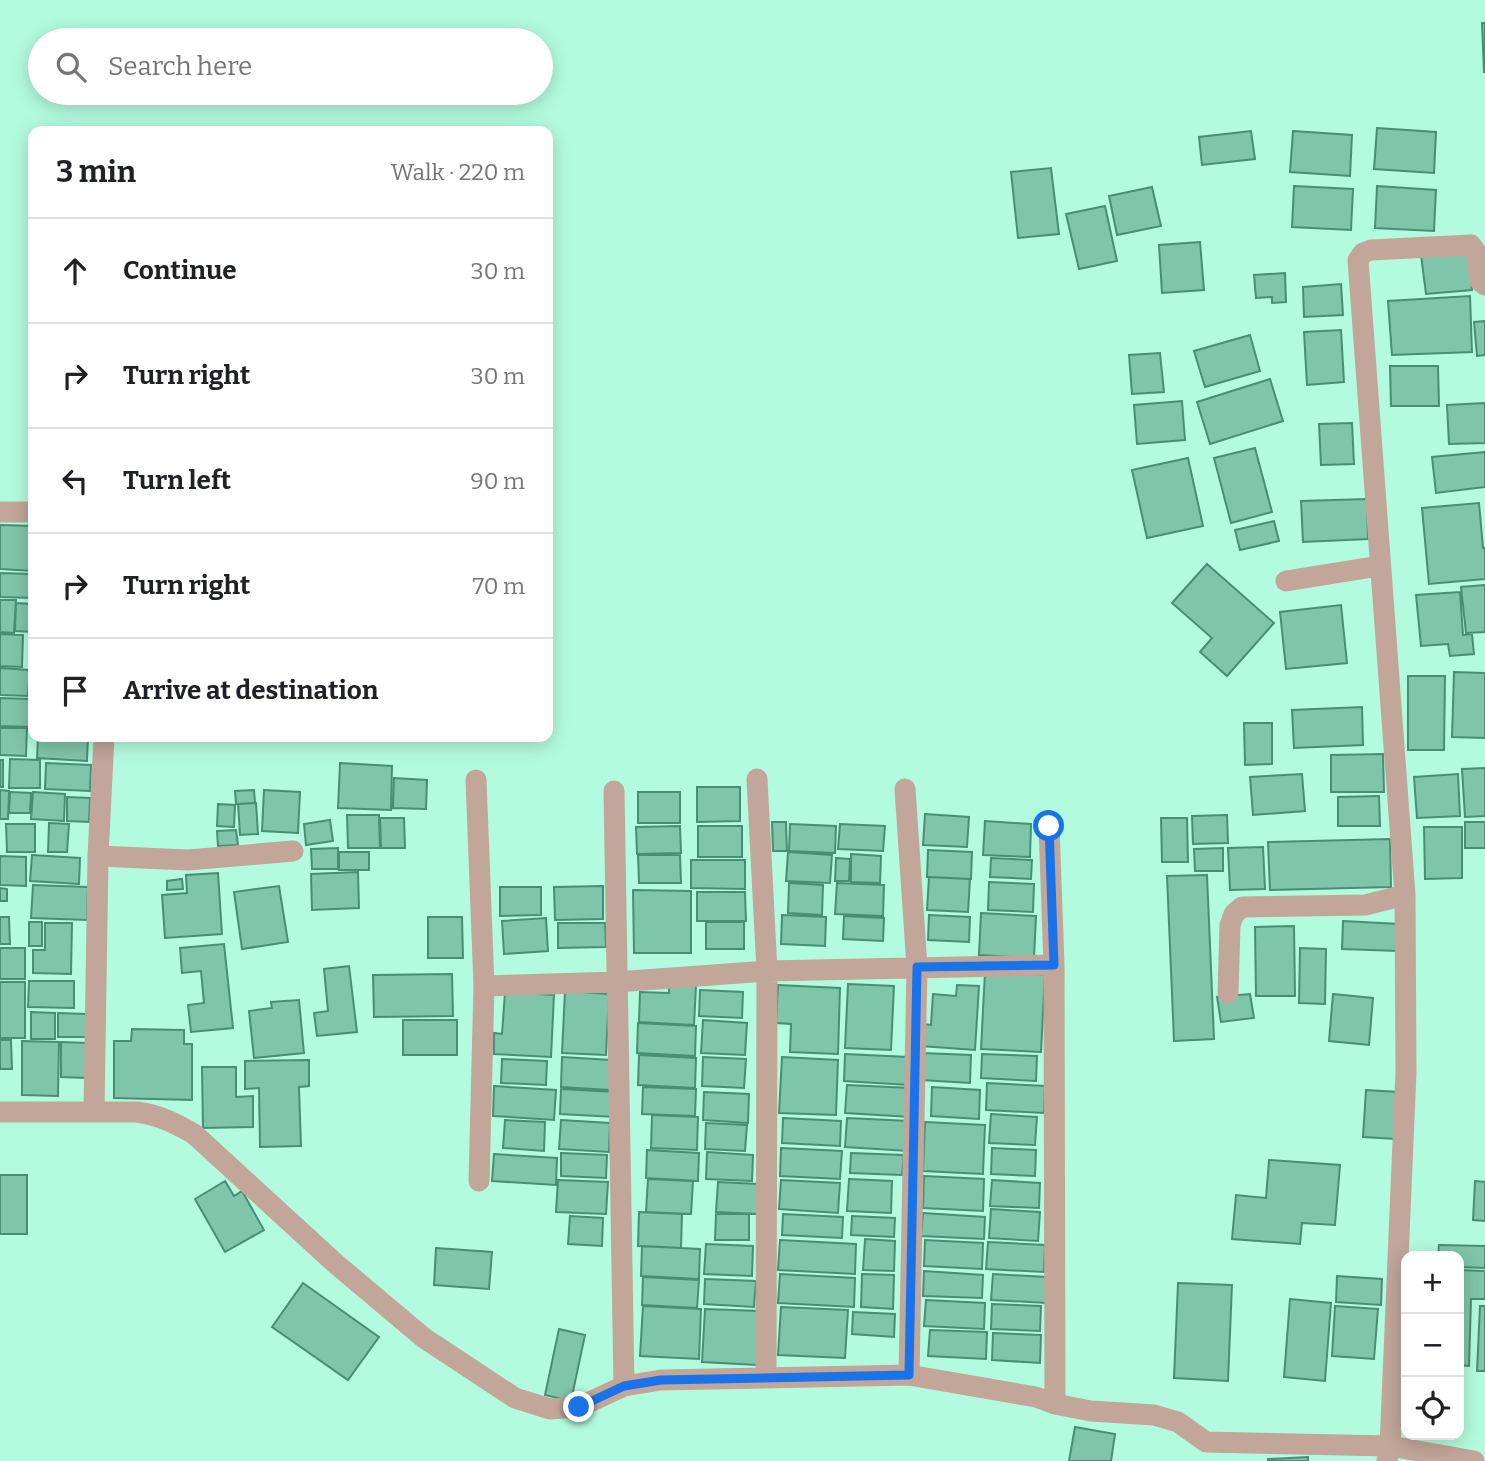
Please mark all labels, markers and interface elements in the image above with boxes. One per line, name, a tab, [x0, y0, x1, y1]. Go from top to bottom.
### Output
search box	[28, 28, 553, 105]
icon: search	[52, 48, 90, 86]
text: Search here	[108, 51, 252, 82]
text: 3 min	[56, 154, 136, 190]
text: Walk · 220 m	[391, 158, 525, 186]
icon: ahead	[56, 252, 94, 290]
text: Continue	[123, 255, 237, 286]
text: 30 m	[471, 257, 525, 285]
icon: right	[56, 357, 94, 395]
text: Turn right	[123, 360, 250, 391]
text: 30 m	[471, 362, 525, 390]
icon: left	[56, 462, 94, 500]
text: Turn left	[123, 465, 231, 496]
text: 90 m	[470, 467, 525, 495]
icon: right	[56, 567, 94, 605]
text: Turn right	[123, 570, 250, 601]
text: 70 m	[473, 572, 525, 600]
icon: arrive	[56, 672, 94, 710]
text: Arrive at destination	[123, 675, 378, 706]
route start	[1033, 810, 1064, 841]
map controls	[1401, 1251, 1464, 1440]
button: +	[1401, 1251, 1464, 1314]
button: −	[1401, 1314, 1464, 1377]
button: locate	[1401, 1377, 1464, 1440]
route end	[563, 1391, 594, 1422]

